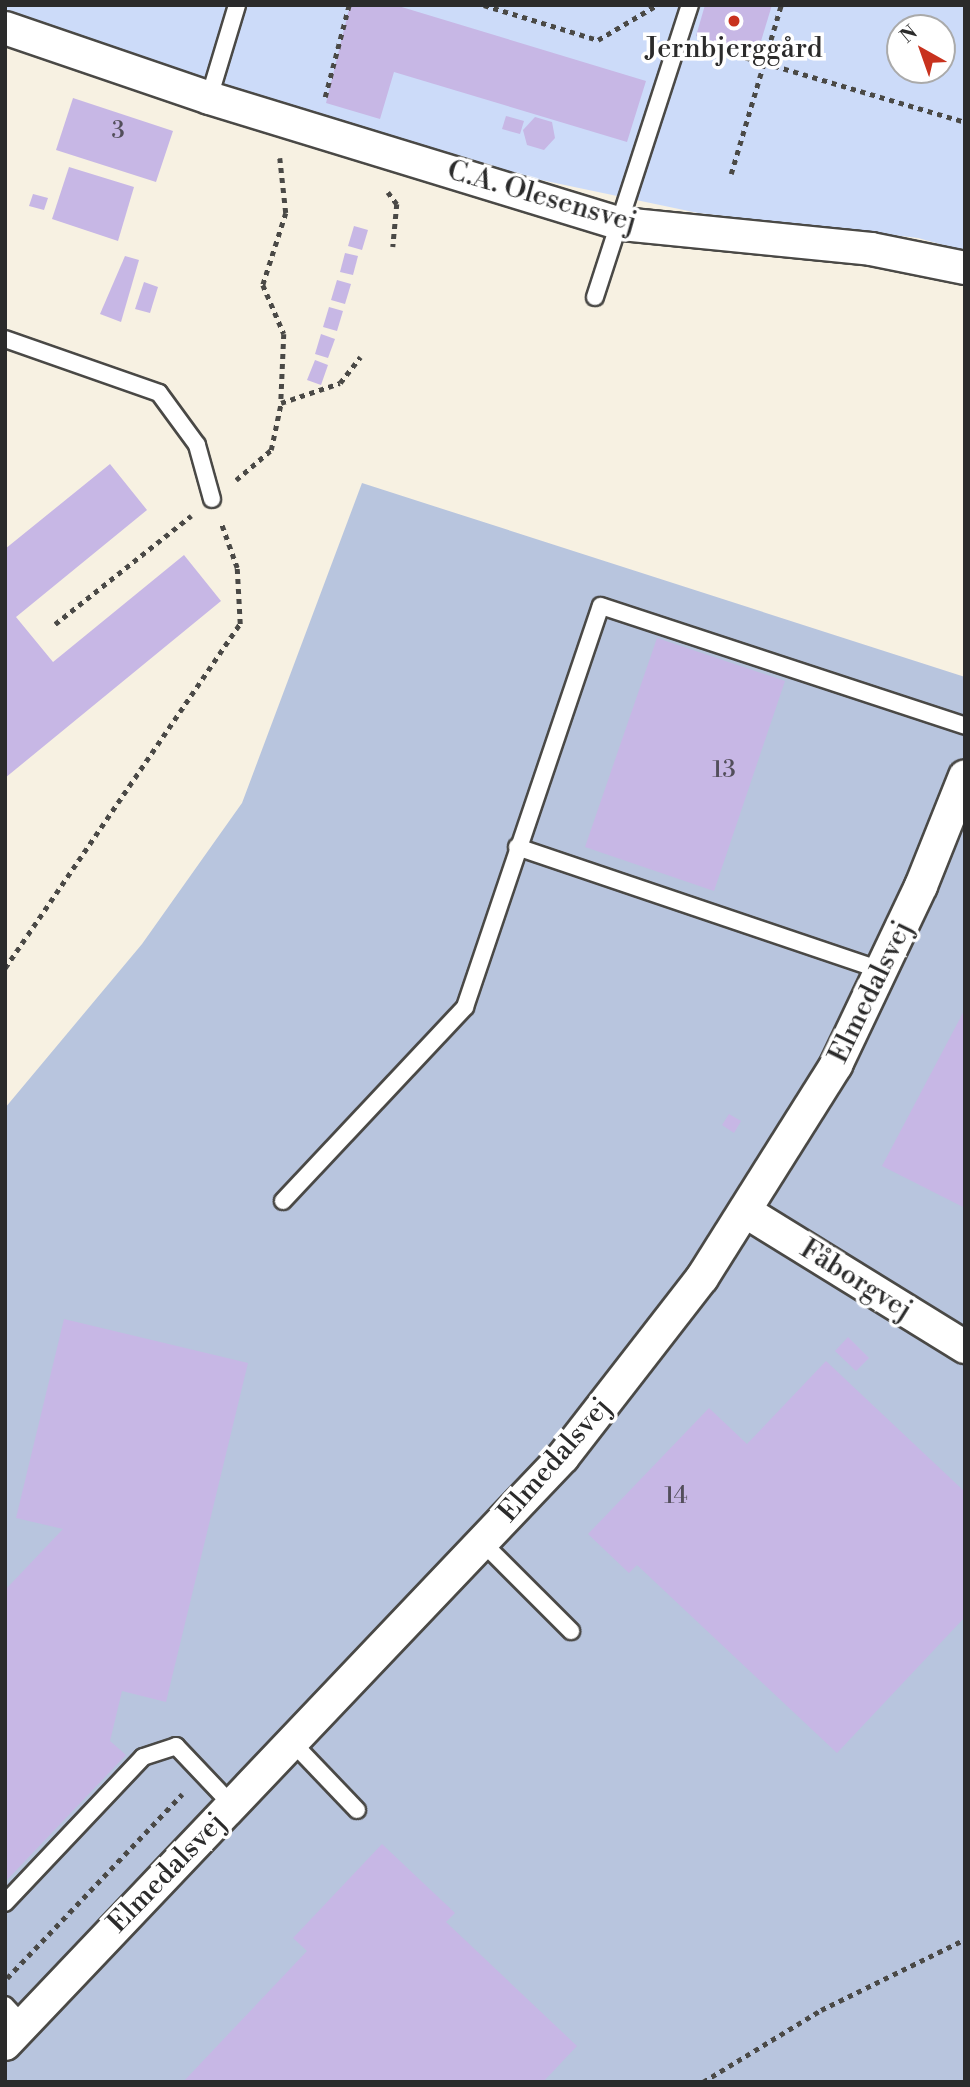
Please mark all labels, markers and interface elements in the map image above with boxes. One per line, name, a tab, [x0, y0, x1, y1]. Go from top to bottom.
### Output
marker: Jernbjerggård	[726, 13, 742, 29]
north arrow	[886, 14, 956, 84]
text: N	[895, 20, 922, 48]
place label: Jernbjerggård	[645, 32, 823, 66]
house number: 3	[111, 118, 125, 146]
street label: C.A. Olesensvej	[443, 154, 641, 240]
house number: 13	[712, 757, 736, 785]
street label: Elmedalsvej	[822, 915, 920, 1069]
street label: Fåborgvej	[794, 1232, 918, 1328]
street label: Elmedalsvej	[492, 1391, 618, 1529]
house number: 14	[664, 1483, 688, 1511]
street label: Elmedalsvej	[101, 1806, 233, 1940]

